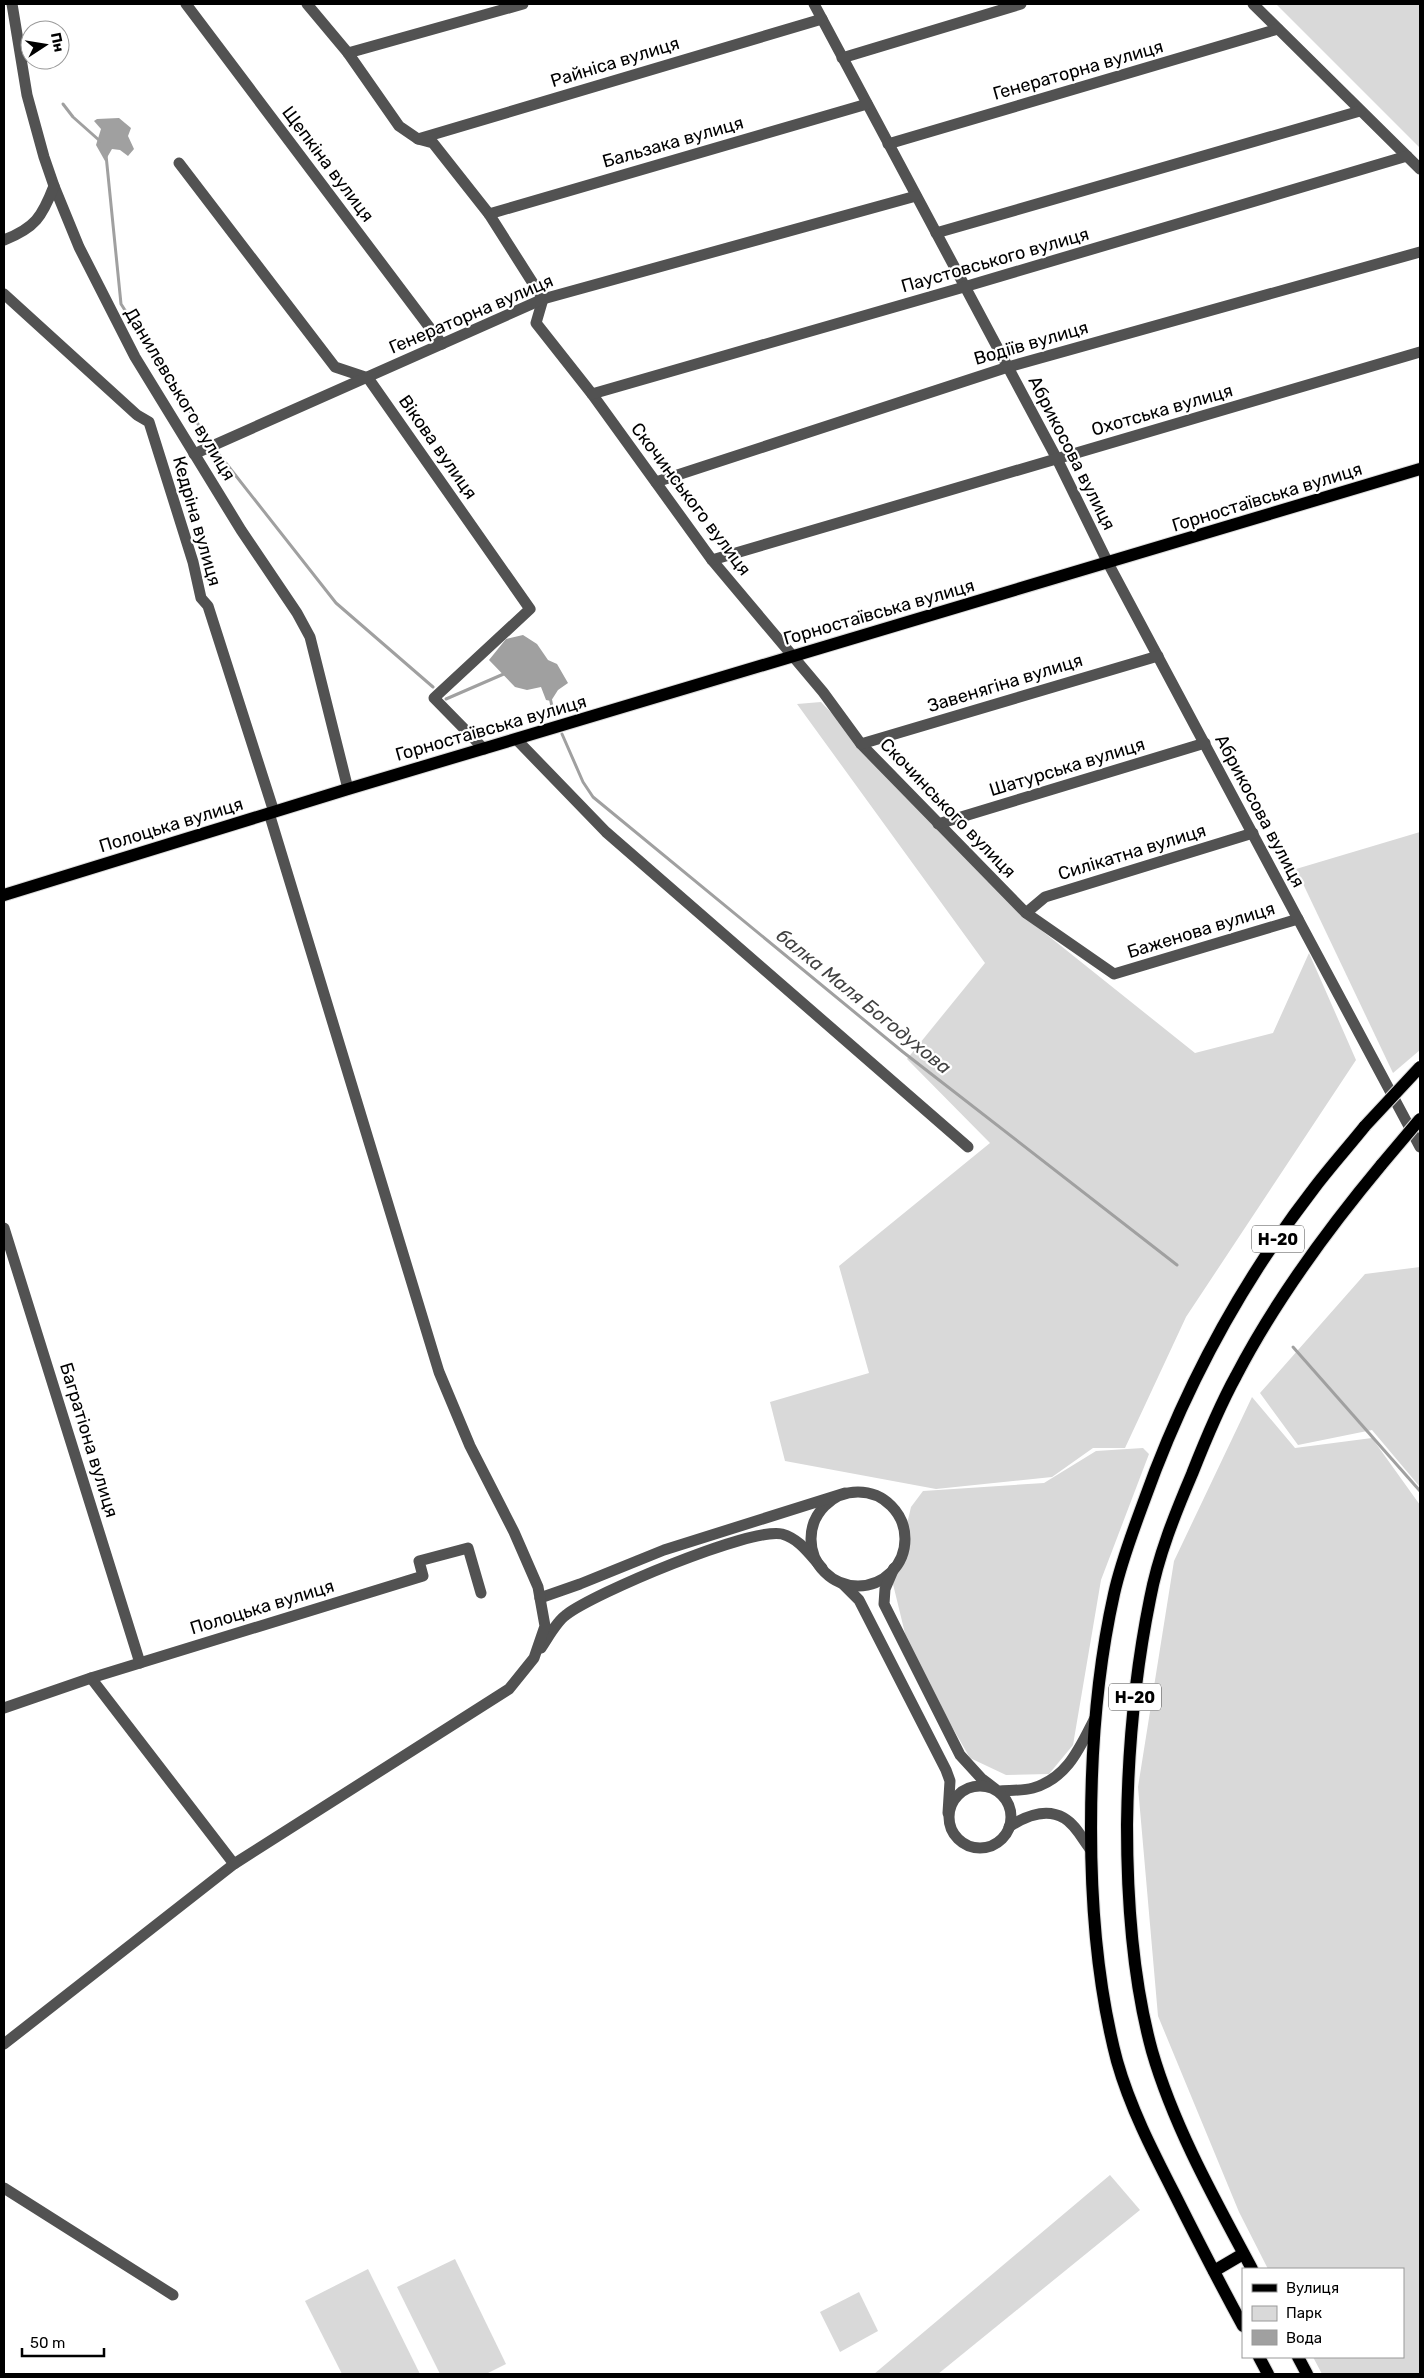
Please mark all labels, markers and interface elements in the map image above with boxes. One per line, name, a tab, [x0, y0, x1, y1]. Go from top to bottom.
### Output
north arrow	[20, 20, 70, 70]
text: Пн	[47, 31, 68, 54]
street label: Райніса вулиця	[548, 32, 682, 92]
street label: Генераторна вулиця	[990, 35, 1166, 105]
street label: Щепкіна вулиця	[277, 102, 379, 226]
street label: Бальзака вулиця	[600, 111, 746, 173]
street label: Паустовського вулиця	[899, 223, 1091, 297]
street label: Генераторна вулиця	[386, 269, 556, 359]
street label: Данилевського вулиця	[120, 304, 240, 484]
street label: Водіїв вулиця	[971, 316, 1091, 370]
street label: Абрикосова вулиця	[1024, 372, 1120, 534]
street label: Охотська вулиця	[1089, 379, 1235, 441]
street label: Вікова вулиця	[394, 391, 482, 503]
street label: Скочинського вулиця	[626, 418, 756, 580]
street label: Кедріна вулиця	[168, 454, 226, 588]
street label: Горностаївська вулиця	[1169, 458, 1365, 536]
street label: Горностаївська вулиця	[781, 574, 977, 650]
street label: Завенягіна вулиця	[925, 649, 1085, 717]
street label: Горностаївська вулиця	[393, 690, 589, 766]
street label: Абрикосова вулиця	[1210, 731, 1310, 891]
street label: Скочинського вулиця	[876, 733, 1020, 883]
street label: Шатурська вулиця	[986, 733, 1148, 801]
street label: Полоцька вулиця	[96, 793, 246, 857]
street label: Силікатна вулиця	[1055, 819, 1209, 885]
street label: Баженова вулиця	[1124, 897, 1278, 963]
water label: балка Маля Богодухова	[772, 924, 956, 1079]
road number: Н-20	[1252, 1226, 1304, 1252]
street label: Багратіона вулиця	[55, 1360, 123, 1520]
street label: Полоцька вулиця	[187, 1575, 337, 1639]
road number: Н-20	[1109, 1684, 1161, 1710]
legend	[1242, 2268, 1404, 2358]
text: Вулиця	[1286, 2279, 1339, 2297]
text: Парк	[1286, 2304, 1322, 2322]
scale bar	[22, 2326, 105, 2358]
text: Вода	[1286, 2329, 1322, 2347]
text: 50 m	[30, 2334, 65, 2352]

